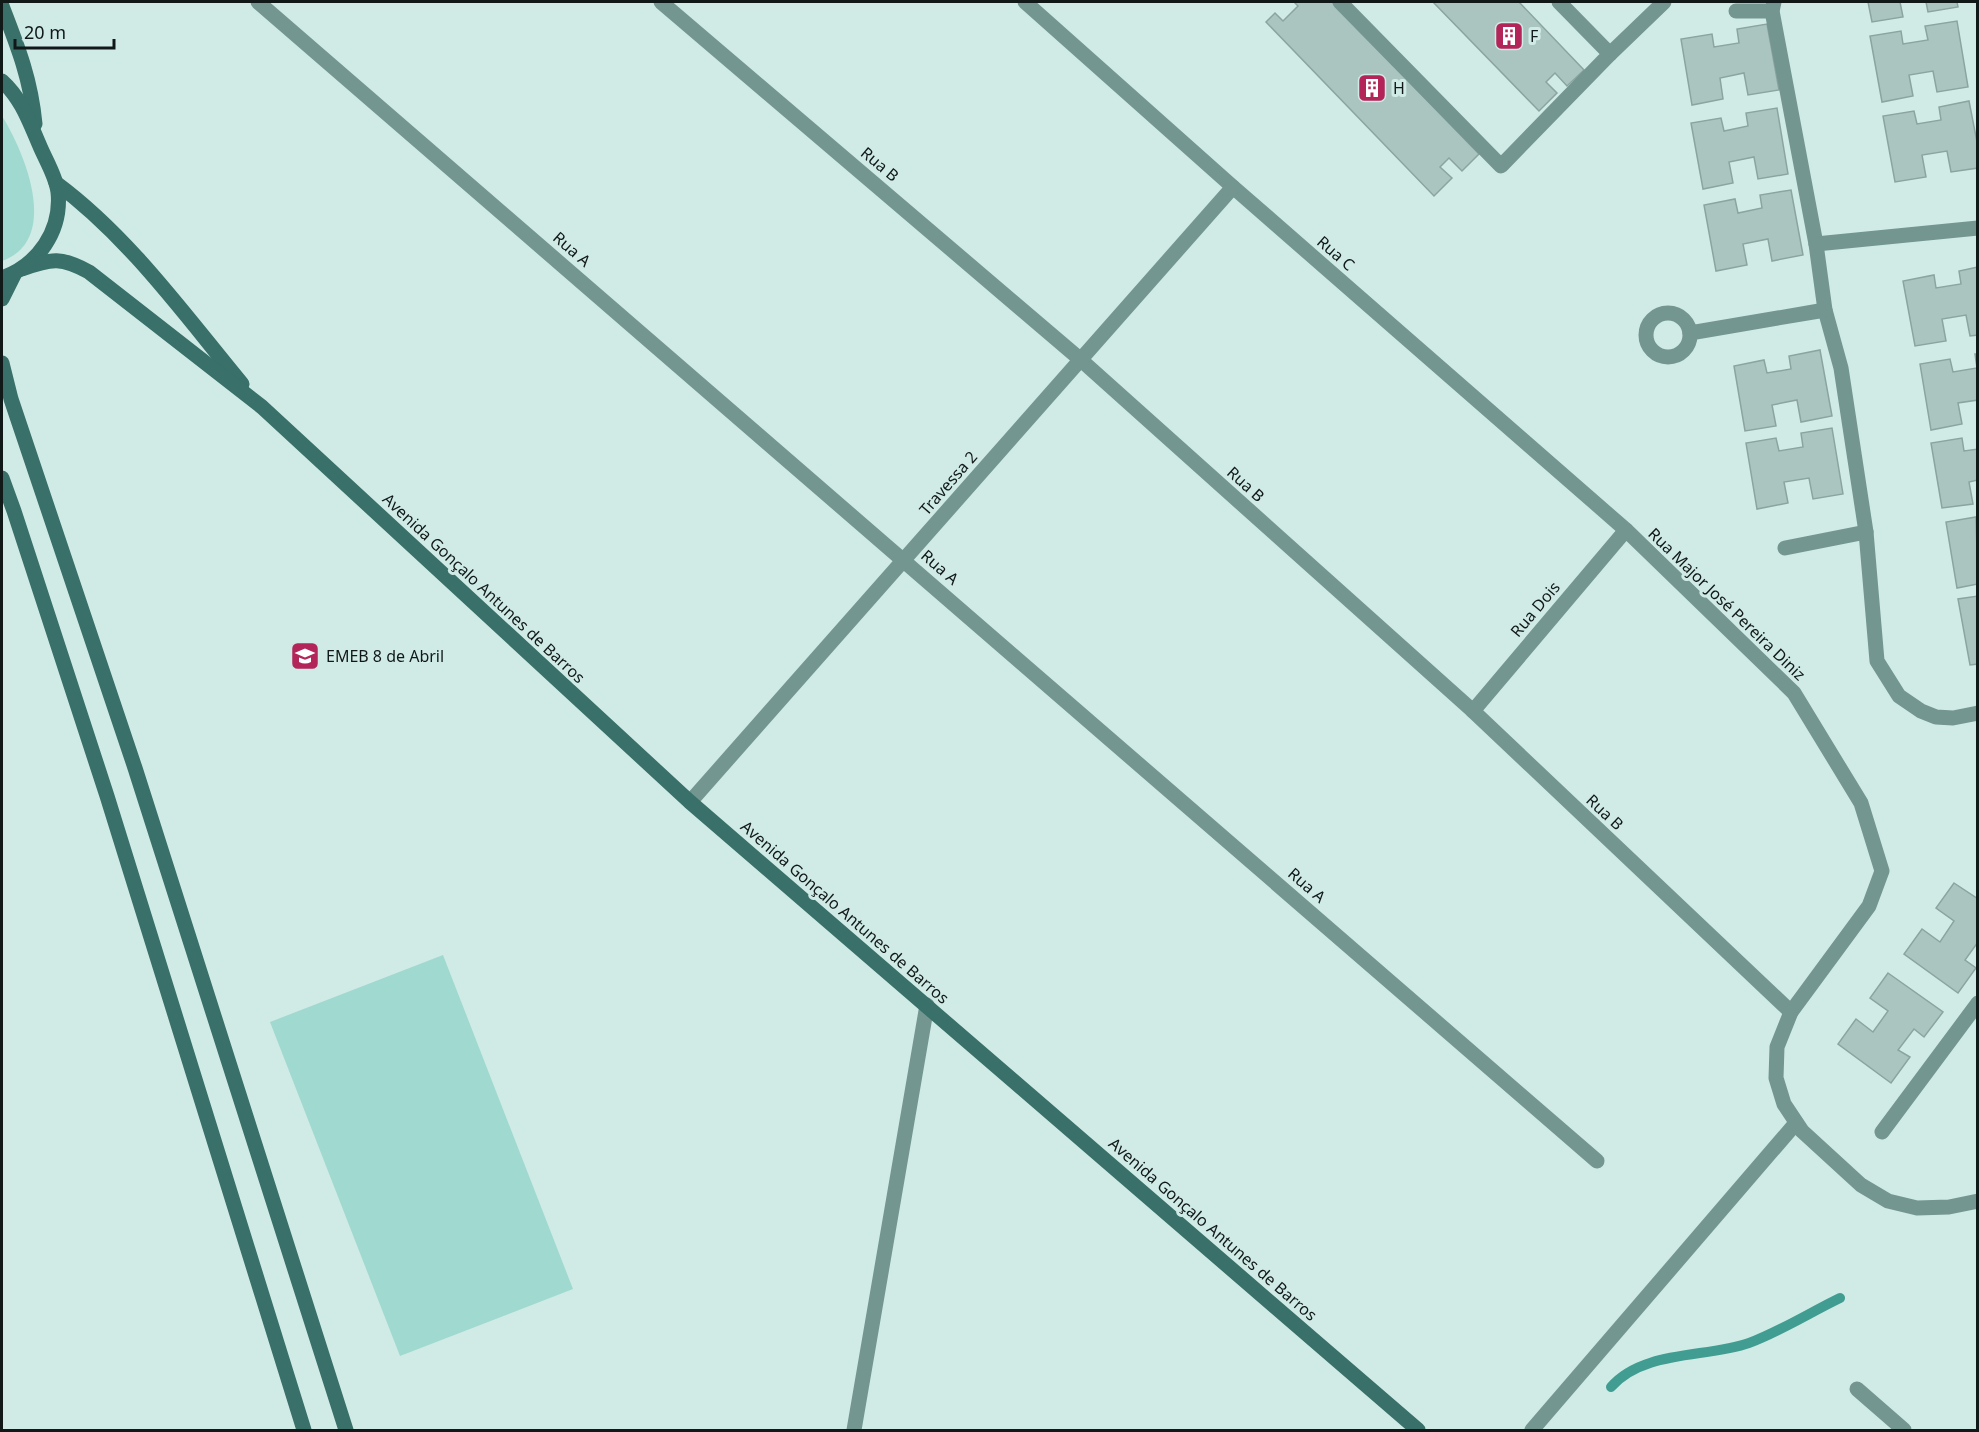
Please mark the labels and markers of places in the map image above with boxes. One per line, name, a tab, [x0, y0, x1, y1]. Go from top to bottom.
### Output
building icon: F	[1493, 20, 1525, 52]
place label: F	[1530, 25, 1538, 47]
building icon: H	[1356, 72, 1388, 104]
place label: H	[1393, 77, 1405, 99]
school or university icon: EMEB 8 de Abril	[289, 640, 321, 672]
place label: EMEB 8 de Abril	[326, 645, 444, 667]

